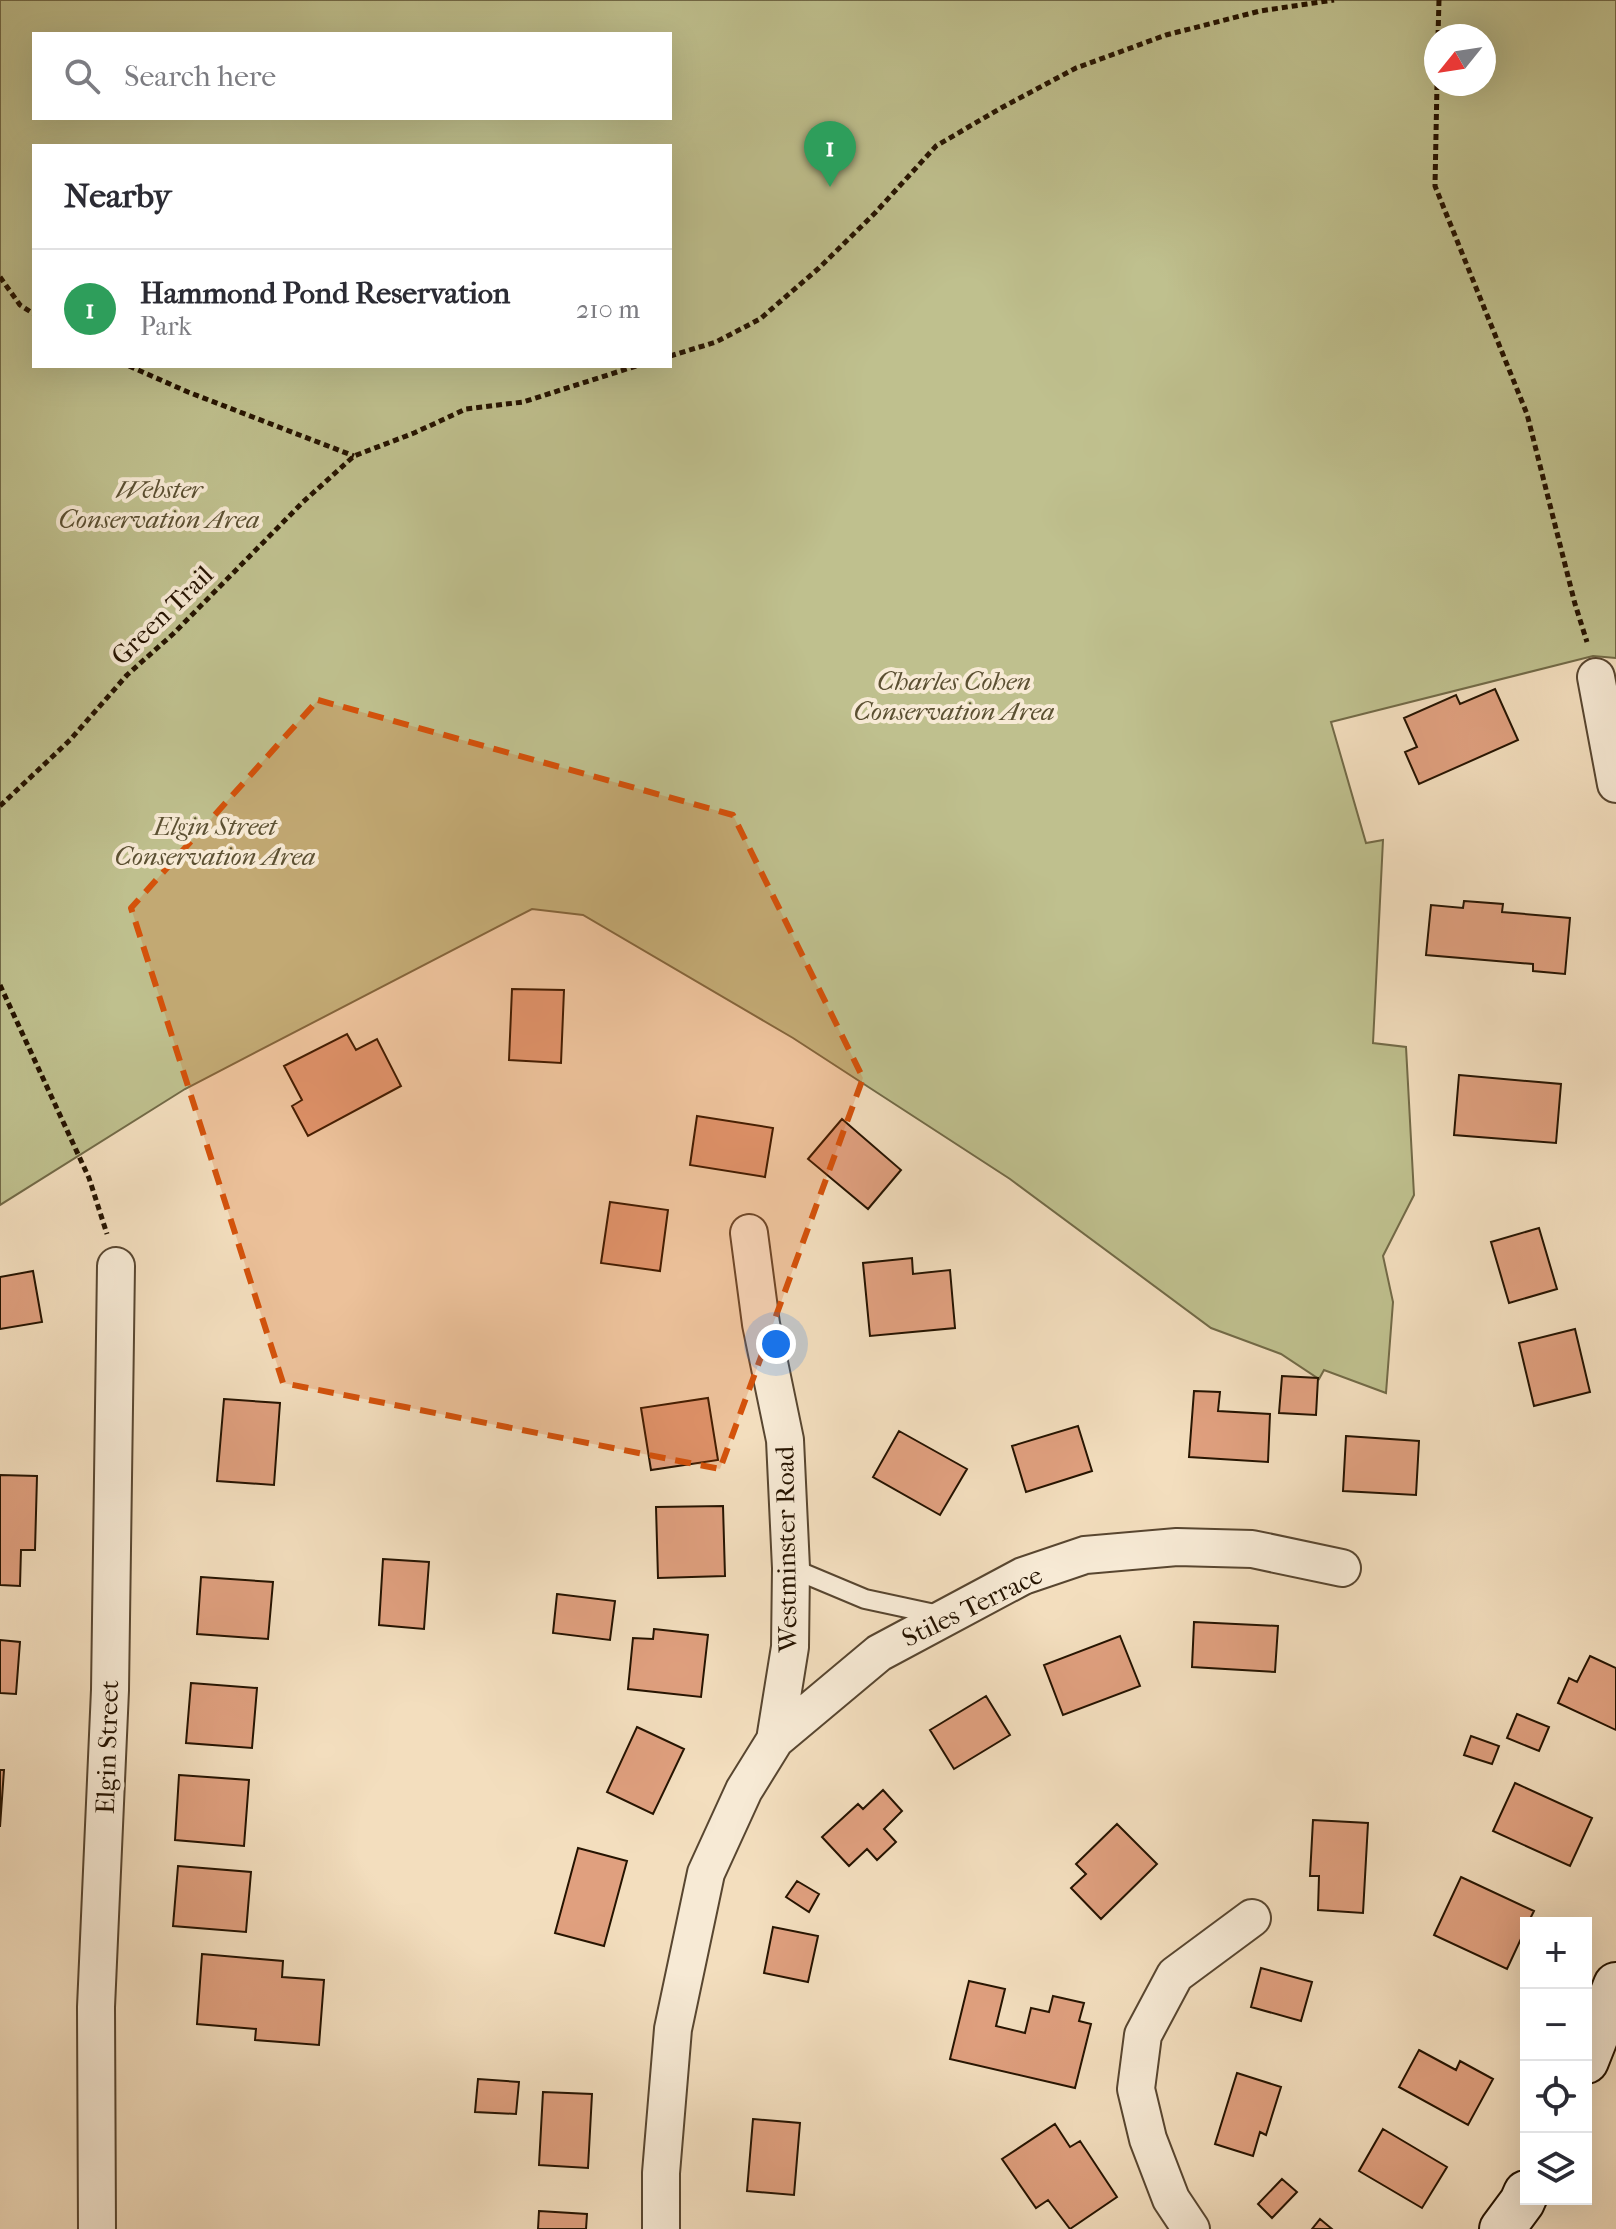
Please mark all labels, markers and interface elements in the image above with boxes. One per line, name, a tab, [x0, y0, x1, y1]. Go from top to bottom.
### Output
north arrow	[1424, 24, 1496, 96]
search box	[32, 32, 672, 120]
icon: search	[60, 54, 104, 98]
text: Search here	[124, 59, 276, 94]
pin: 1	[804, 121, 856, 187]
text: Nearby	[64, 176, 171, 216]
text: Hammond Pond Reservation	[140, 276, 510, 311]
text: 1	[85, 294, 95, 325]
text: 210 m	[576, 294, 640, 325]
text: Park	[140, 311, 192, 342]
park label: Webster Conservation Area	[58, 474, 260, 535]
street label: Green Trail	[105, 559, 220, 671]
park label: Charles Cohen Conservation Area	[853, 666, 1055, 727]
park label: Elgin Street Conservation Area	[114, 811, 316, 872]
your location	[756, 1324, 796, 1364]
street label: Westminster Road	[769, 1445, 804, 1653]
street label: Stiles Terrace	[897, 1559, 1047, 1654]
street label: Elgin Street	[90, 1679, 125, 1814]
map controls	[1520, 1917, 1592, 2205]
button: +	[1520, 1917, 1592, 1989]
button: −	[1520, 1989, 1592, 2061]
button: locate	[1520, 2061, 1592, 2133]
button: layers	[1520, 2133, 1592, 2205]

